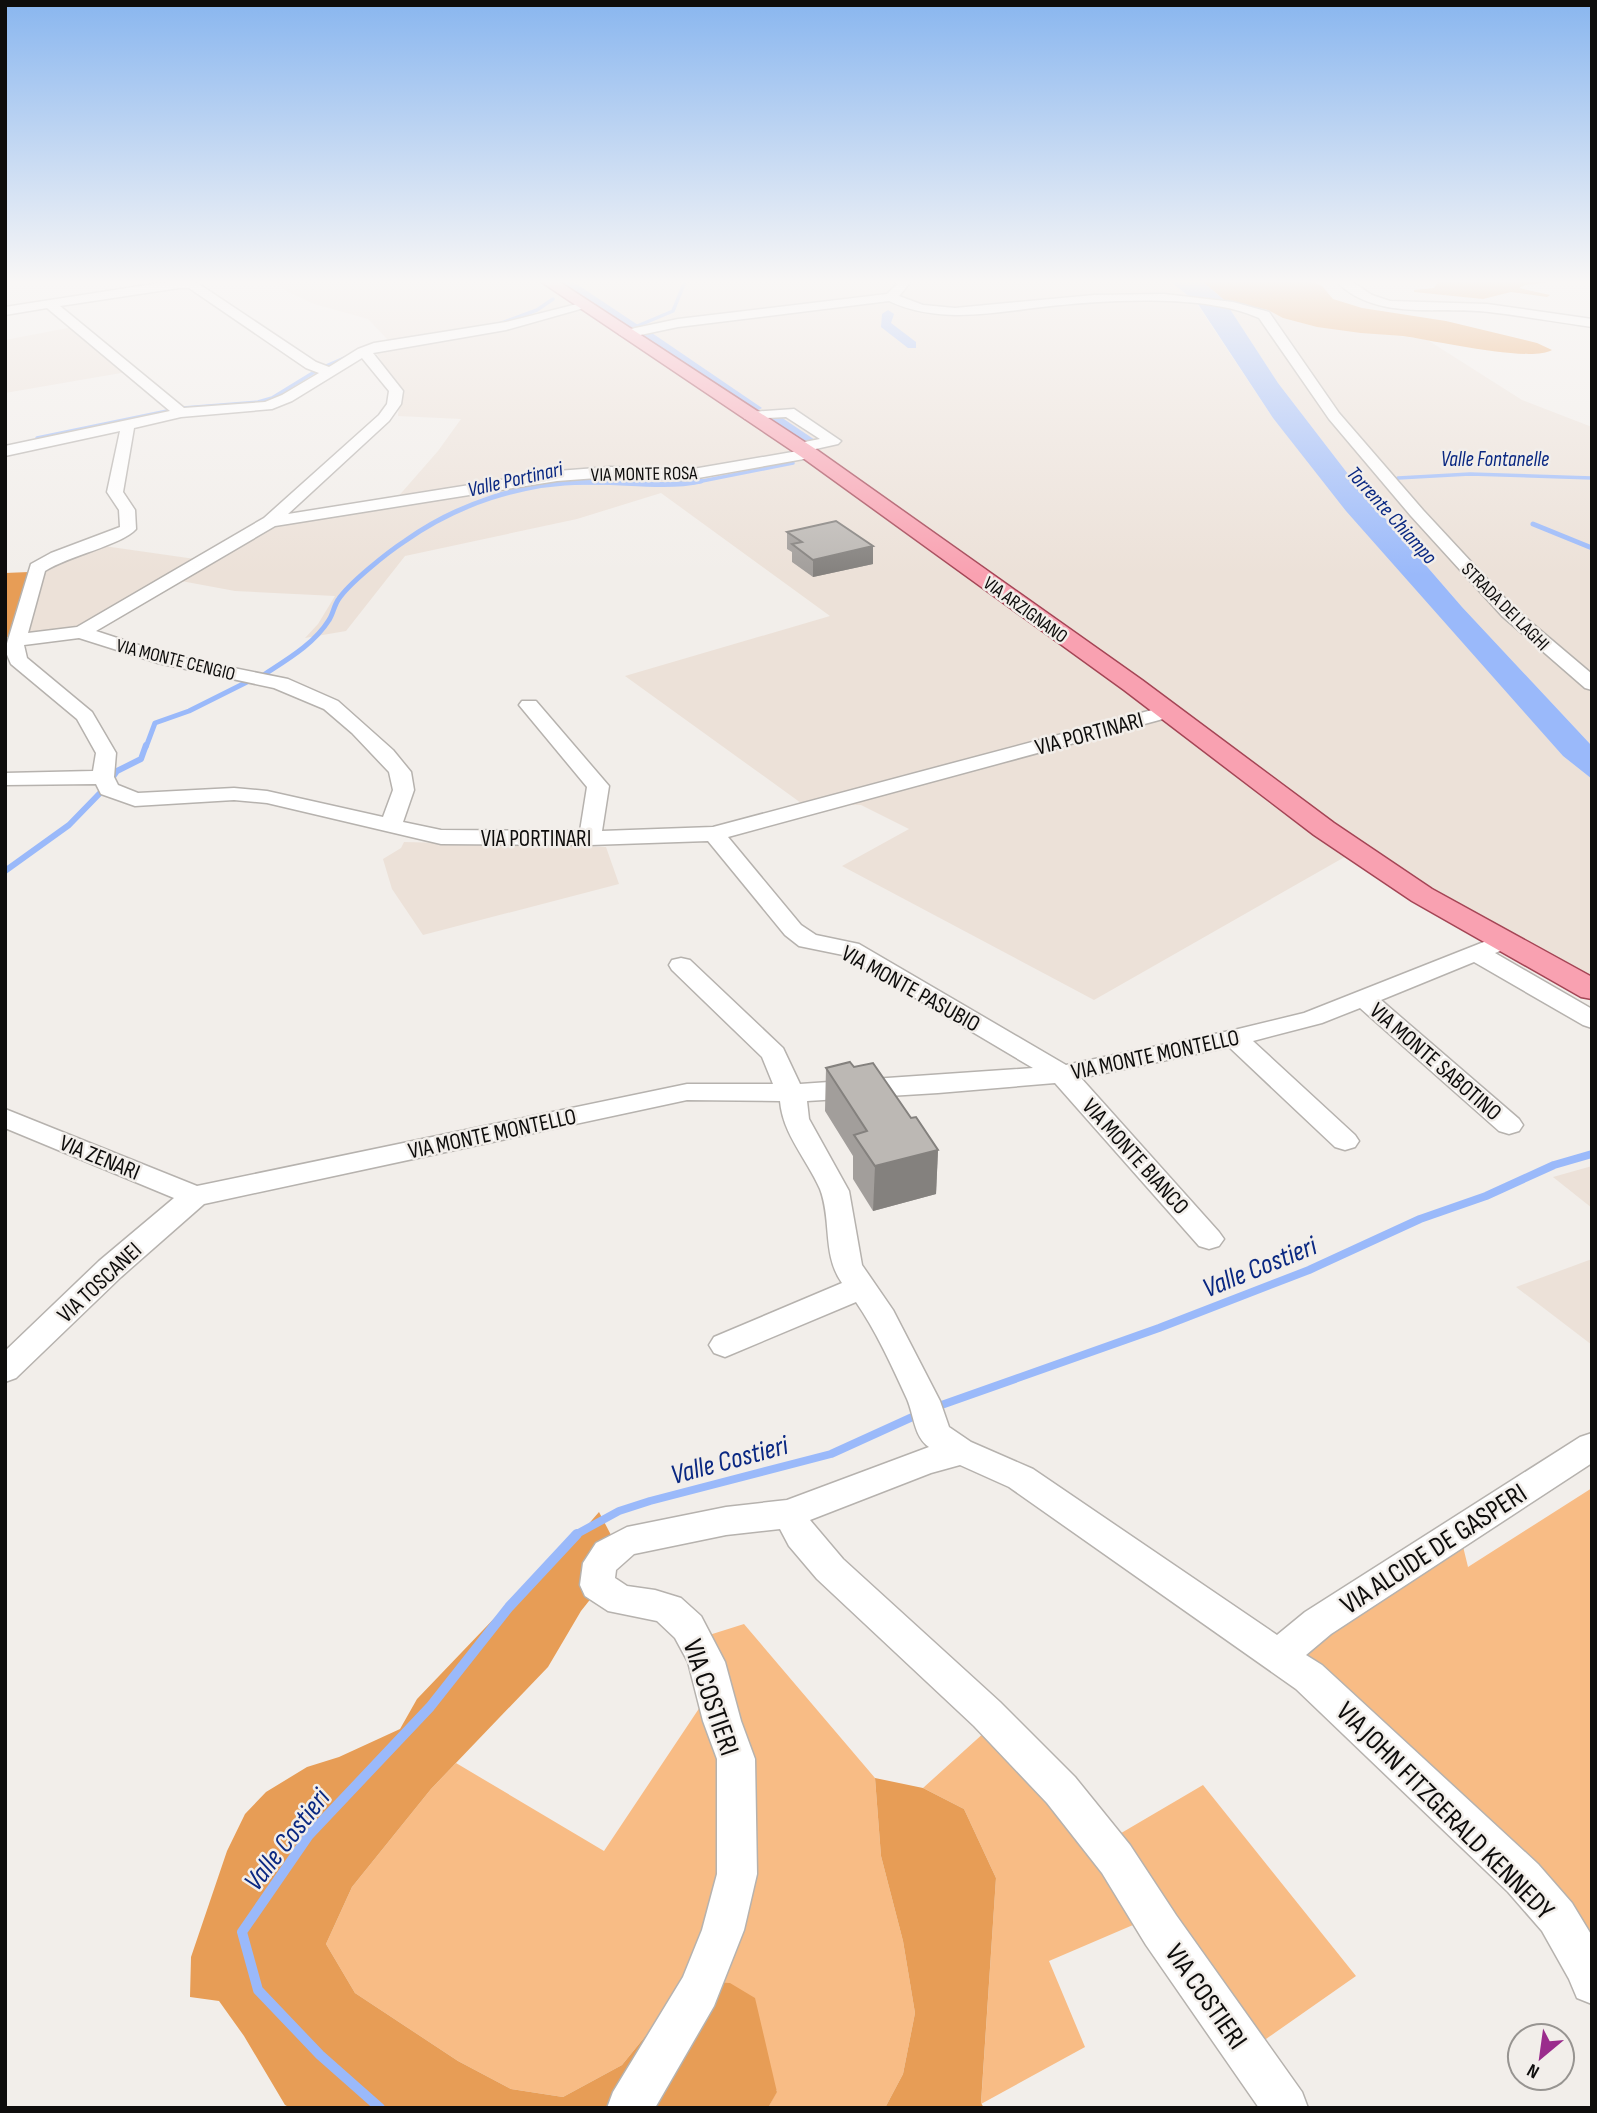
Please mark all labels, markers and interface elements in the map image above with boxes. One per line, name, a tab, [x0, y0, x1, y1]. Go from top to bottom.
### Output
water label: Valle Fontanelle	[1441, 447, 1549, 472]
water label: Valle Portinari	[465, 456, 566, 503]
water label: Torrente Chiampo	[1341, 461, 1442, 570]
street label: VIA MONTE ROSA	[591, 462, 698, 487]
street label: STRADA DEI LAGHI	[1456, 558, 1554, 656]
street label: VIA ARZIGNANO	[979, 572, 1072, 648]
street label: VIA MONTE CENGIO	[114, 635, 238, 686]
street label: VIA PORTINARI	[1032, 706, 1146, 762]
street label: VIA PORTINARI	[481, 825, 591, 853]
street label: VIA MONTE PASUBIO	[836, 939, 985, 1038]
street label: VIA MONTE SABOTINO	[1364, 997, 1507, 1127]
street label: VIA MONTE MONTELLO	[1069, 1023, 1242, 1086]
street label: VIA MONTE BIANCO	[1076, 1093, 1195, 1220]
street label: VIA MONTE MONTELLO	[406, 1102, 579, 1165]
street label: VIA ZENARI	[55, 1129, 144, 1187]
water label: Valle Costieri	[1198, 1229, 1322, 1305]
street label: VIA TOSCANEI	[52, 1237, 148, 1329]
water label: Valle Costieri	[667, 1429, 792, 1492]
street label: VIA ALCIDE DE GASPERI	[1335, 1477, 1533, 1622]
street label: VIA COSTIERI	[675, 1635, 746, 1760]
street label: VIA JOHN FITZGERALD KENNEDY	[1329, 1695, 1561, 1927]
water label: Valle Costieri	[237, 1782, 338, 1897]
street label: VIA COSTIERI	[1158, 1938, 1254, 2056]
north arrow	[1506, 2022, 1576, 2092]
text: N	[1523, 2058, 1544, 2083]

